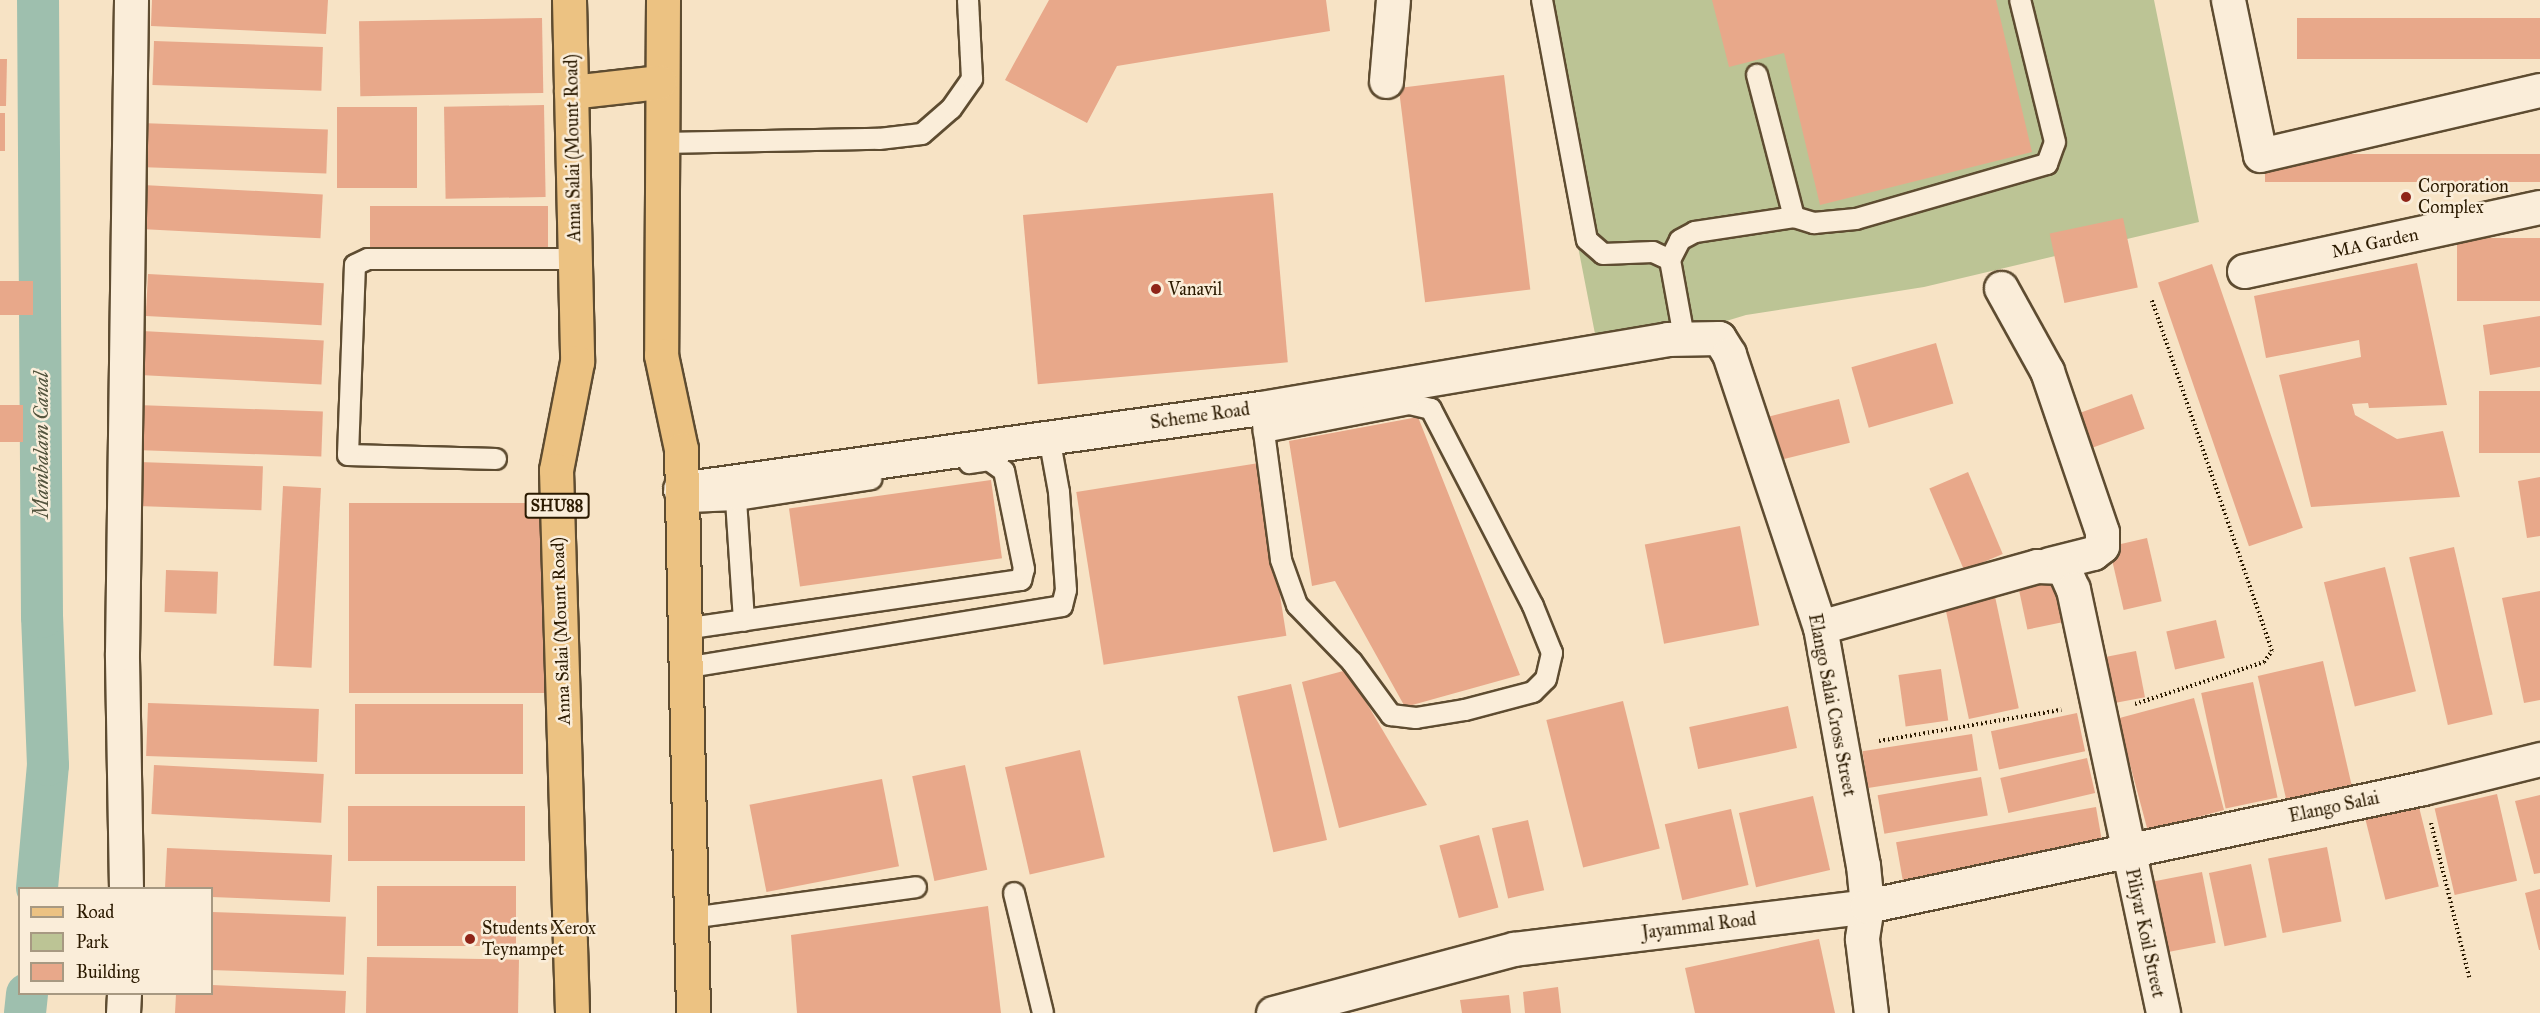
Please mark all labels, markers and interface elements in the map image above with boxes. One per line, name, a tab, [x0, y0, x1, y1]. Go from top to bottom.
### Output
street label: Anna Salai (Mount Road)	[561, 54, 585, 242]
place label: Corporation Complex	[2418, 176, 2509, 219]
marker: Corporation Complex	[2399, 190, 2413, 204]
street label: MA Garden	[2330, 223, 2420, 263]
place label: Vanavil	[1168, 278, 1222, 300]
marker: Vanavil	[1149, 282, 1163, 296]
water label: Mambalam Canal	[29, 372, 53, 518]
street label: Scheme Road	[1149, 398, 1251, 434]
road number: SHU88	[524, 493, 590, 519]
street label: Anna Salai (Mount Road)	[547, 537, 575, 725]
street label: Elango Salai Cross Street	[1804, 612, 1860, 798]
street label: Elango Salai	[2287, 787, 2381, 827]
street label: Piliyar Koil Street	[2121, 866, 2169, 1000]
legend	[18, 887, 213, 995]
text: Road	[76, 901, 114, 923]
street label: Jayammal Road	[1641, 908, 1757, 944]
place label: Students Xerox Teynampet	[482, 918, 596, 960]
text: Park	[76, 931, 109, 953]
marker: Students Xerox Teynampet	[463, 932, 477, 946]
text: Building	[76, 961, 139, 983]

